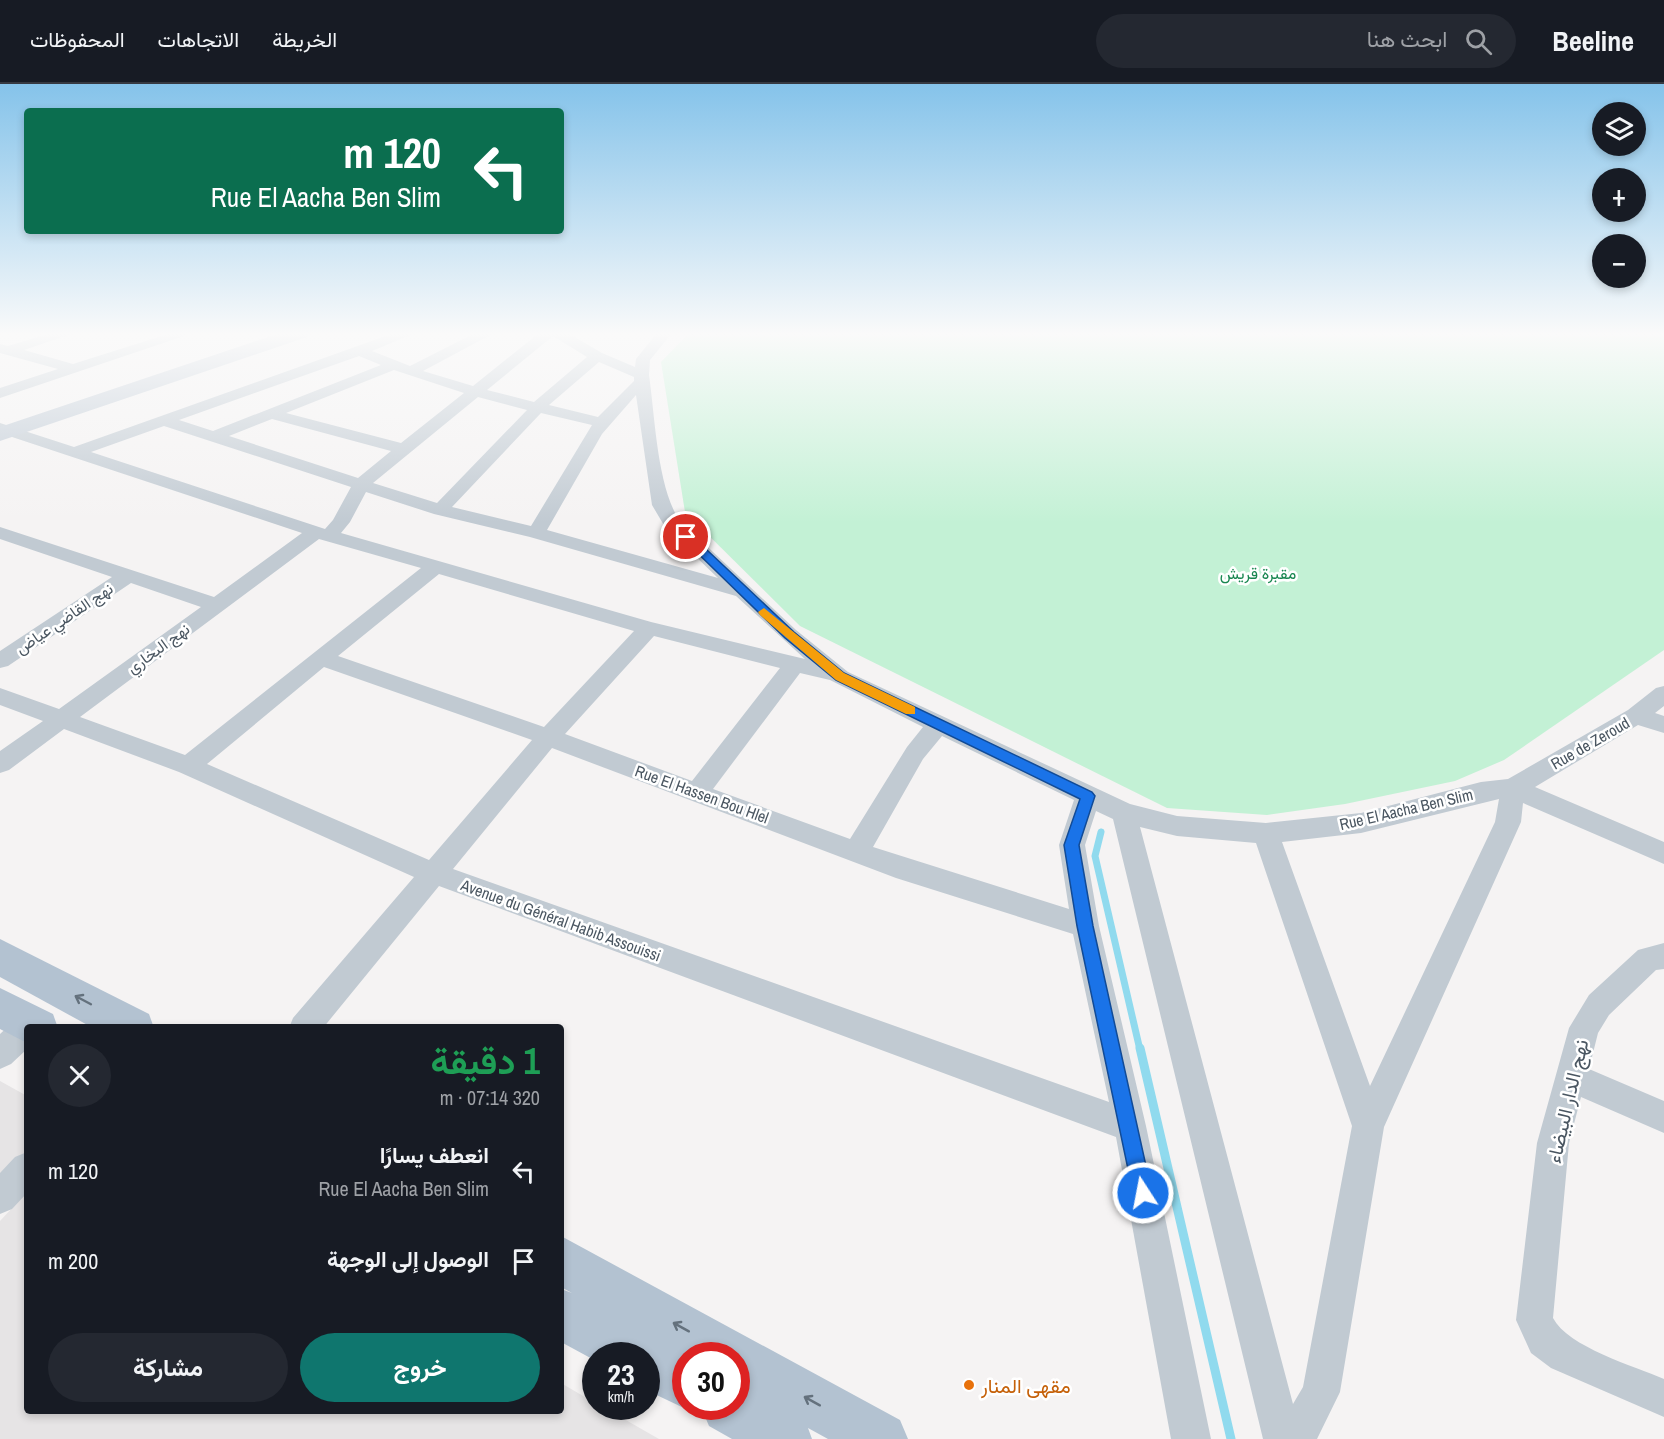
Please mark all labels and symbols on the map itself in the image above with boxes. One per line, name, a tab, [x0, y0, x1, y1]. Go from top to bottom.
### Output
pin	[660, 511, 711, 562]
park label: مقبرة قريش	[1220, 562, 1296, 584]
street label: نهج القاضي عياض	[11, 577, 119, 661]
street label: نهج البخاري	[122, 618, 196, 681]
street label: Rue de Zeroud	[1547, 712, 1633, 774]
street label: Rue El Hassen Bou Hlel	[632, 760, 772, 828]
street label: Rue El Aacha Ben Slim	[1337, 783, 1475, 835]
street label: Avenue du Général Habib Assouissi	[457, 873, 664, 966]
one-way arrow	[74, 994, 92, 1005]
street label: نهج الدار البيضاء	[1540, 1036, 1595, 1166]
position arrow	[1111, 1161, 1175, 1225]
one-way arrow	[672, 1321, 690, 1332]
speed limit sign: 30	[672, 1342, 750, 1420]
place label: مقهى المنار	[980, 1372, 1071, 1399]
marker: مقهى المنار	[962, 1378, 976, 1392]
one-way arrow	[803, 1395, 821, 1406]

